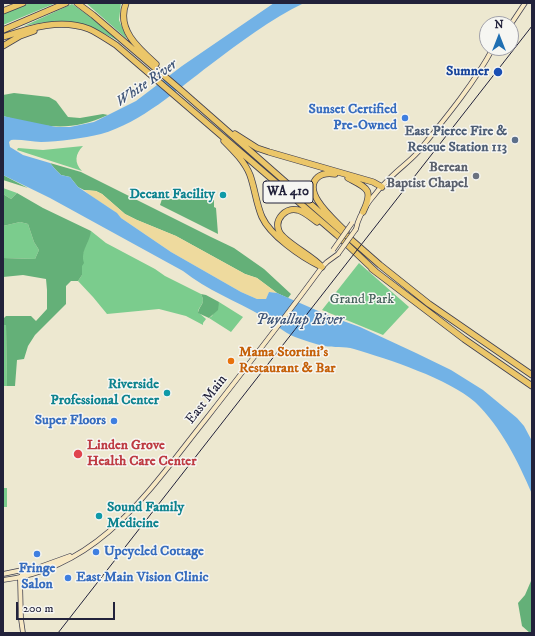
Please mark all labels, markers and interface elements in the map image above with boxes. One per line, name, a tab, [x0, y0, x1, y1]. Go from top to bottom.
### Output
north arrow	[479, 16, 519, 56]
text: N	[494, 18, 504, 32]
water label: White River	[113, 56, 181, 112]
place label: Sumner	[446, 64, 489, 80]
marker: Sumner	[492, 66, 504, 78]
place label: Sunset Certified Pre-Owned	[309, 102, 397, 134]
marker: Sunset Certified Pre-Owned	[400, 113, 410, 123]
place label: East Pierce Fire & Rescue Station 113	[404, 124, 507, 156]
marker: East Pierce Fire & Rescue Station 113	[510, 135, 520, 145]
place label: Berean Baptist Chapel	[386, 160, 468, 192]
marker: Berean Baptist Chapel	[471, 171, 481, 181]
road number: WA 410	[263, 181, 313, 203]
place label: Decant Facility	[129, 187, 215, 203]
marker: Decant Facility	[218, 190, 228, 200]
park label: Grand Park	[330, 292, 394, 308]
water label: Puyallup River	[256, 312, 344, 330]
place label: Mama Stortini's Restaurant & Bar	[239, 345, 336, 378]
marker: Mama Stortini's Restaurant & Bar	[226, 356, 236, 366]
street label: East Main	[183, 372, 231, 428]
place label: Riverside Professional Center	[51, 377, 159, 410]
marker: Riverside Professional Center	[162, 388, 172, 398]
place label: Super Floors	[35, 413, 106, 429]
marker: Super Floors	[109, 416, 119, 426]
place label: Linden Grove Health Care Center	[87, 438, 196, 470]
marker: Linden Grove Health Care Center	[72, 448, 84, 460]
place label: Sound Family Medicine	[107, 500, 184, 532]
marker: Sound Family Medicine	[94, 511, 104, 521]
place label: Upcycled Cottage	[104, 544, 204, 560]
marker: Upcycled Cottage	[91, 547, 101, 557]
marker: Fringe Salon	[32, 549, 42, 559]
place label: Fringe Salon	[19, 561, 55, 594]
place label: East Main Vision Clinic	[76, 570, 209, 586]
marker: East Main Vision Clinic	[63, 573, 73, 583]
scale bar	[18, 594, 117, 620]
text: 200 m	[23, 601, 53, 616]

